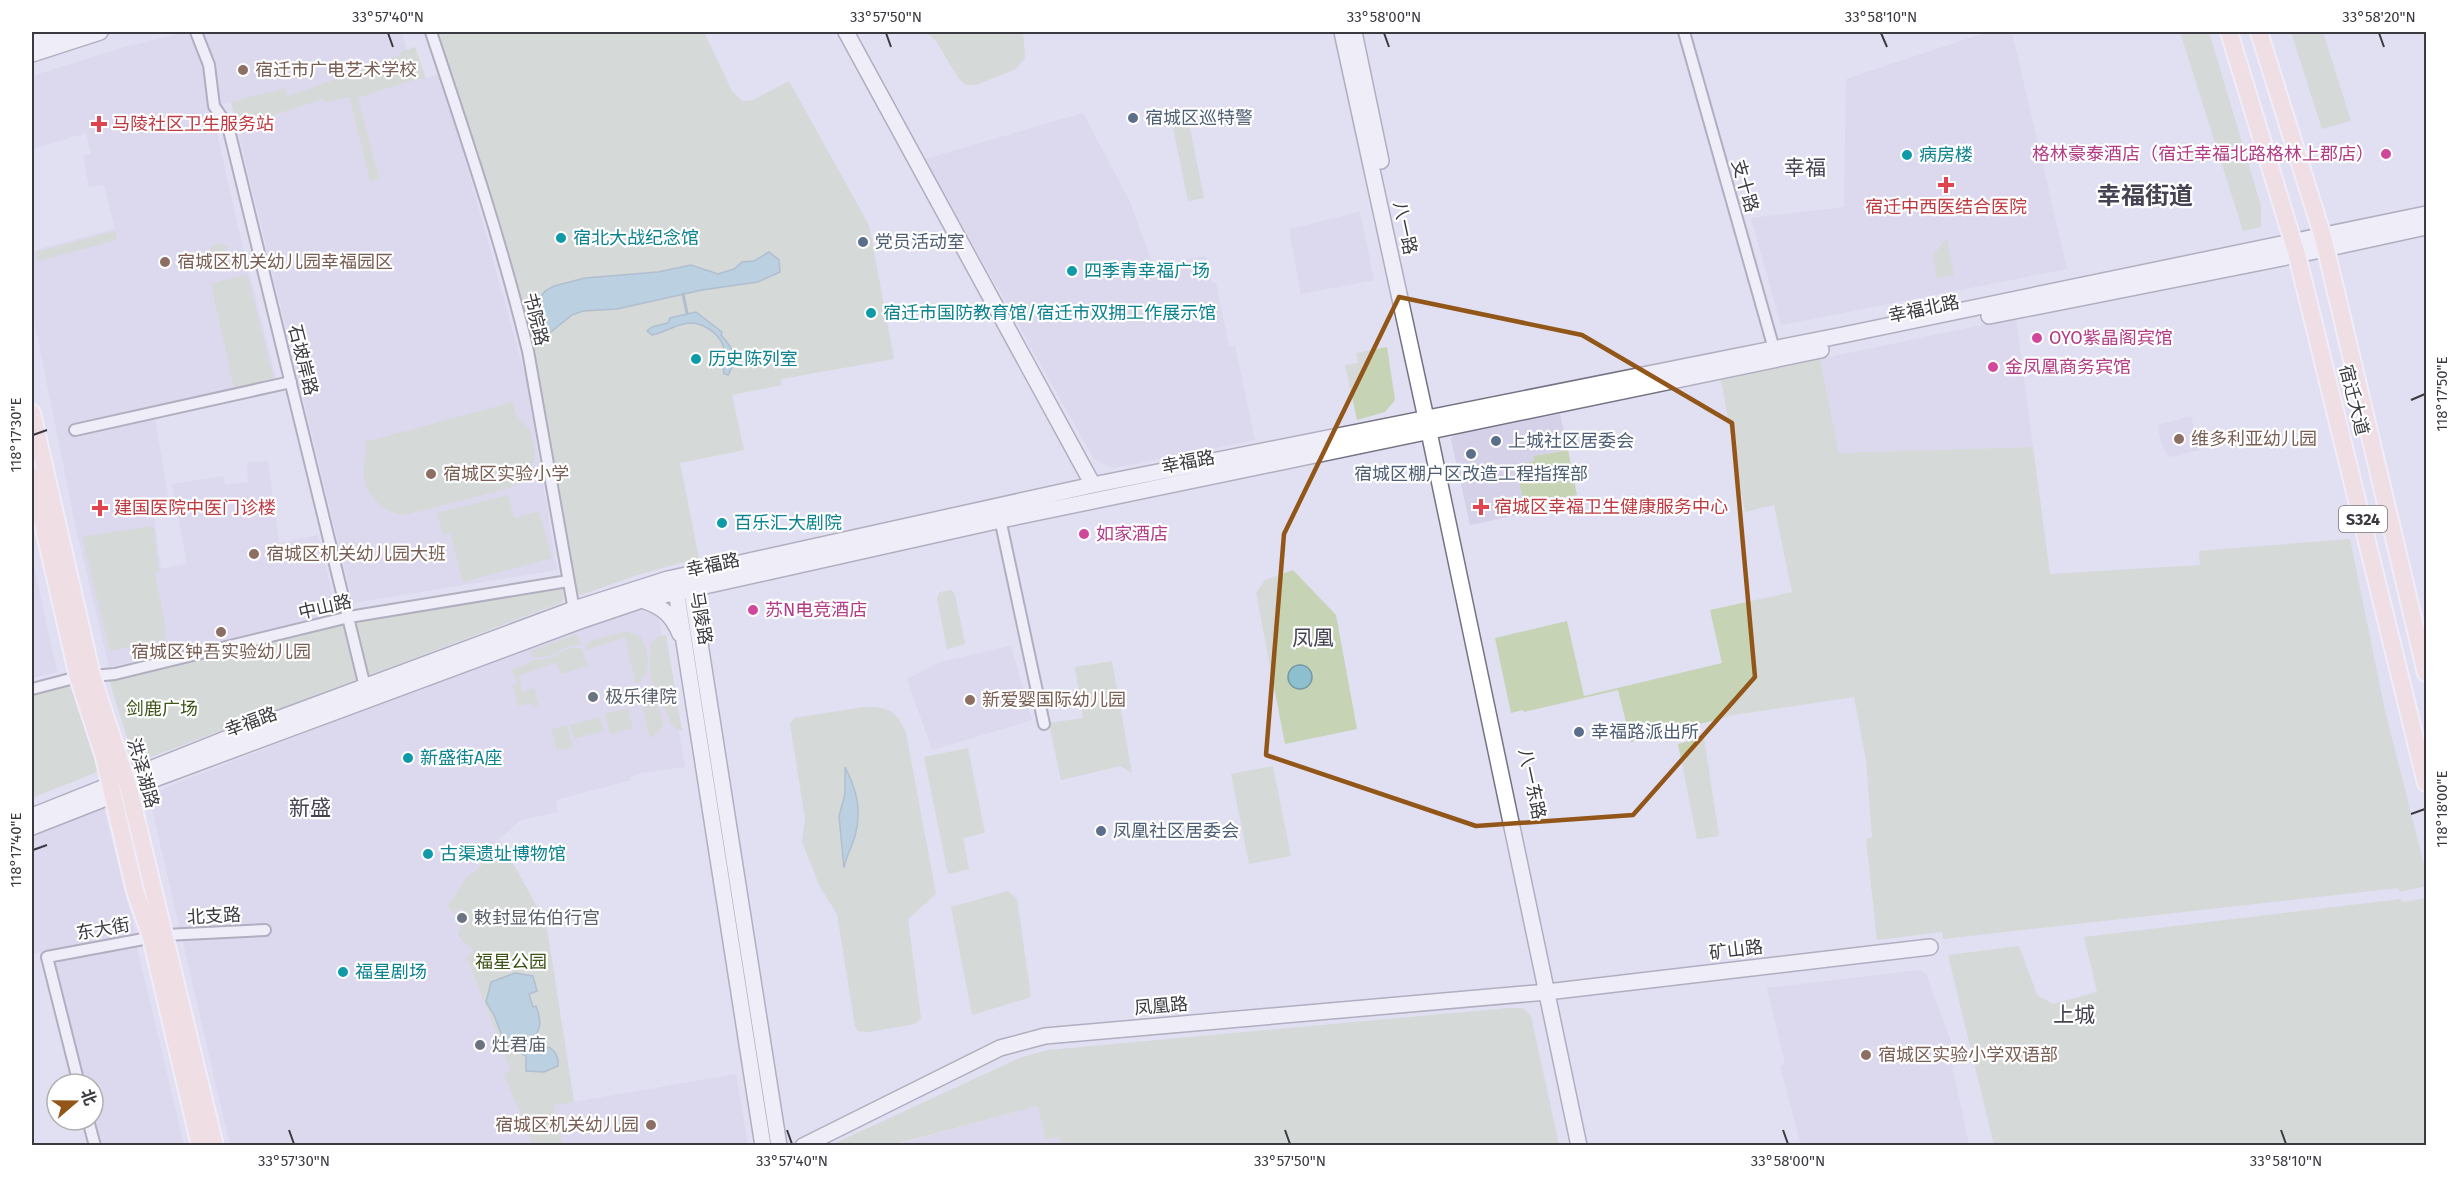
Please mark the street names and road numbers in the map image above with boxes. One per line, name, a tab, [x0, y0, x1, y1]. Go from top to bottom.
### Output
street label: 支十路	[1727, 157, 1763, 215]
street label: 八一路	[1389, 199, 1421, 257]
street label: 书院路	[519, 290, 553, 348]
street label: 幸福北路	[1886, 291, 1962, 327]
street label: 石坡岸路	[284, 322, 322, 398]
street label: 宿迁大道	[2335, 362, 2373, 438]
street label: 幸福路	[1159, 446, 1217, 478]
road number: S324	[2339, 506, 2387, 532]
street label: 幸福路	[684, 549, 742, 581]
street label: 中山路	[296, 590, 354, 624]
street label: 马陵路	[685, 590, 717, 646]
street label: 幸福路	[222, 702, 280, 742]
street label: 洪泽湖路	[123, 735, 163, 811]
street label: 八一东路	[1514, 746, 1550, 822]
street label: 北支路	[186, 904, 242, 928]
street label: 东大街	[75, 913, 131, 945]
street label: 矿山路	[1708, 936, 1764, 964]
street label: 凤凰路	[1133, 993, 1189, 1019]

